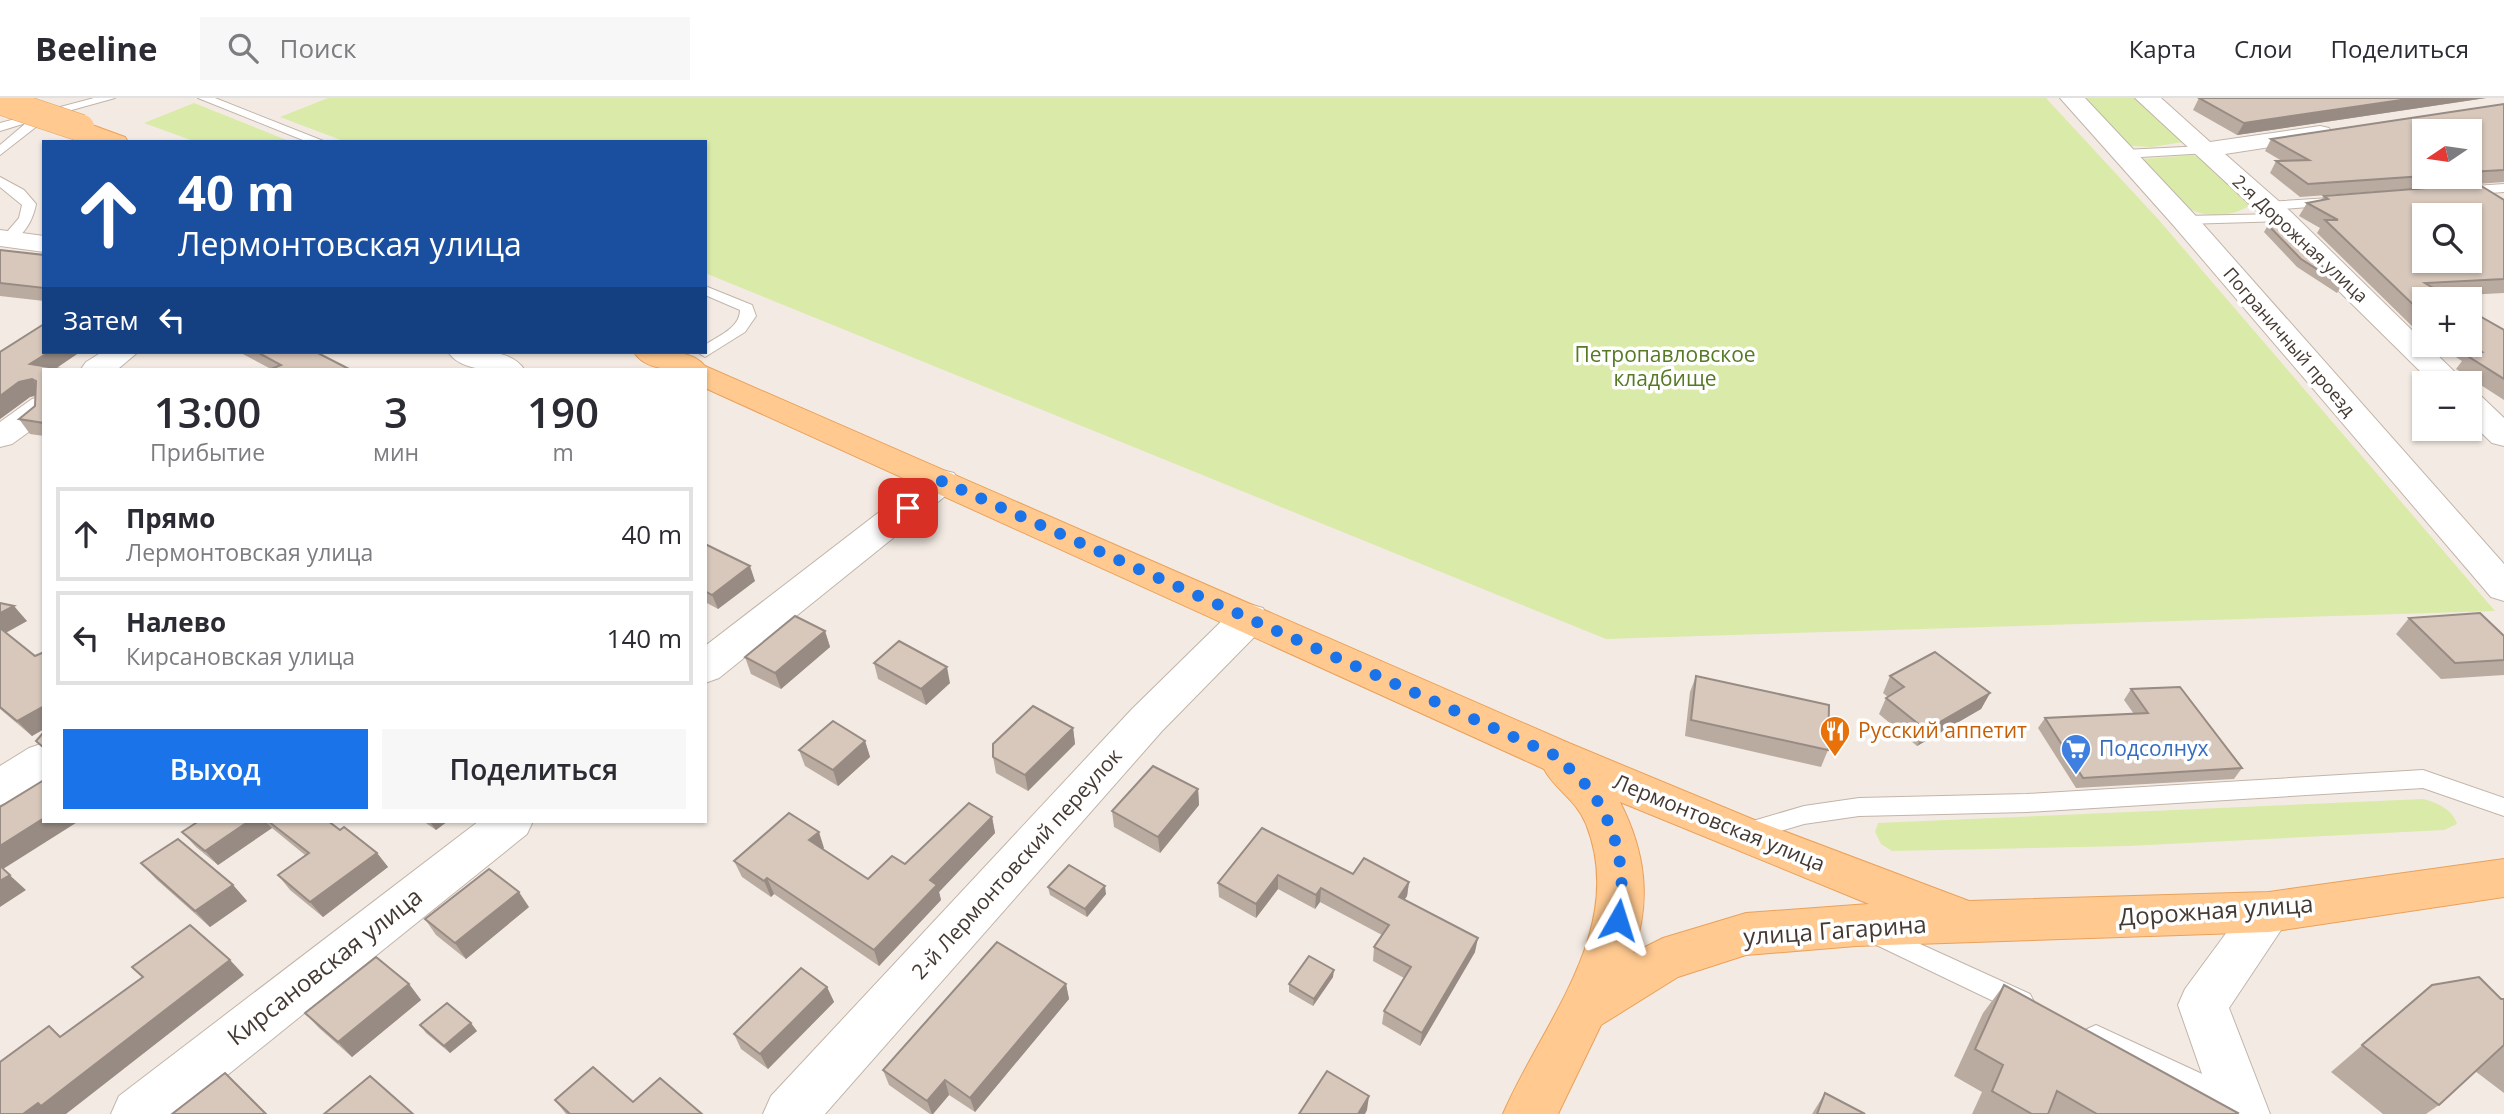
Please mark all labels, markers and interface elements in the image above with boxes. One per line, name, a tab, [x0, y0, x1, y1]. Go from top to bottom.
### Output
search box	[200, 17, 690, 80]
text: Beeline	[35, 26, 158, 71]
icon: search	[224, 29, 262, 67]
text: Поиск	[280, 30, 356, 66]
text: Карта	[2129, 32, 2196, 65]
text: Слои	[2234, 32, 2293, 65]
text: Поделиться	[2331, 32, 2469, 65]
north arrow	[2412, 119, 2482, 189]
map controls	[2412, 119, 2482, 441]
text: 40 m	[178, 159, 295, 225]
icon: ahead	[63, 168, 154, 259]
street label: 2-я Дорожная улица	[2228, 169, 2374, 307]
button: search	[2412, 203, 2482, 273]
text: Лермонтовская улица	[178, 222, 522, 265]
street label: Пограничный проезд	[2218, 262, 2361, 421]
button: +	[2412, 287, 2482, 357]
icon: left	[153, 301, 191, 339]
text: Затем	[63, 302, 139, 338]
park label: Петропавловское кладбище	[1574, 340, 1756, 392]
button: −	[2412, 371, 2482, 441]
text: 13:00	[154, 383, 261, 440]
text: 3	[384, 383, 408, 440]
text: 190	[527, 383, 599, 440]
text: Прибытие	[150, 436, 265, 468]
text: мин	[373, 436, 419, 468]
text: m	[552, 436, 574, 468]
pin	[878, 478, 938, 538]
icon: arrive	[889, 489, 927, 527]
text: Прямо	[126, 500, 215, 536]
icon: ahead	[67, 515, 105, 553]
text: 40 m	[621, 516, 682, 552]
text: Лермонтовская улица	[126, 536, 373, 568]
text: Налево	[126, 604, 226, 640]
icon: left	[67, 619, 105, 657]
text: 140 m	[607, 620, 682, 656]
text: Кирсановская улица	[126, 640, 355, 672]
restaurant icon: Русский аппетит	[1818, 714, 1852, 758]
place label: Русский аппетит	[1858, 716, 2027, 744]
button: Выход	[63, 729, 368, 809]
button: Поделиться	[382, 729, 686, 809]
supermarket icon: Подсолнух	[2059, 732, 2093, 776]
place label: Подсолнух	[2099, 734, 2209, 762]
street label: 2-й Лермонтовский переулок	[905, 742, 1128, 985]
street label: Лермонтовская улица	[1610, 767, 1829, 877]
street label: Кирсановская улица	[220, 879, 428, 1052]
position arrow	[1581, 883, 1655, 957]
street label: Дорожная улица	[2117, 886, 2314, 933]
street label: улица Гагарина	[1742, 907, 1928, 952]

